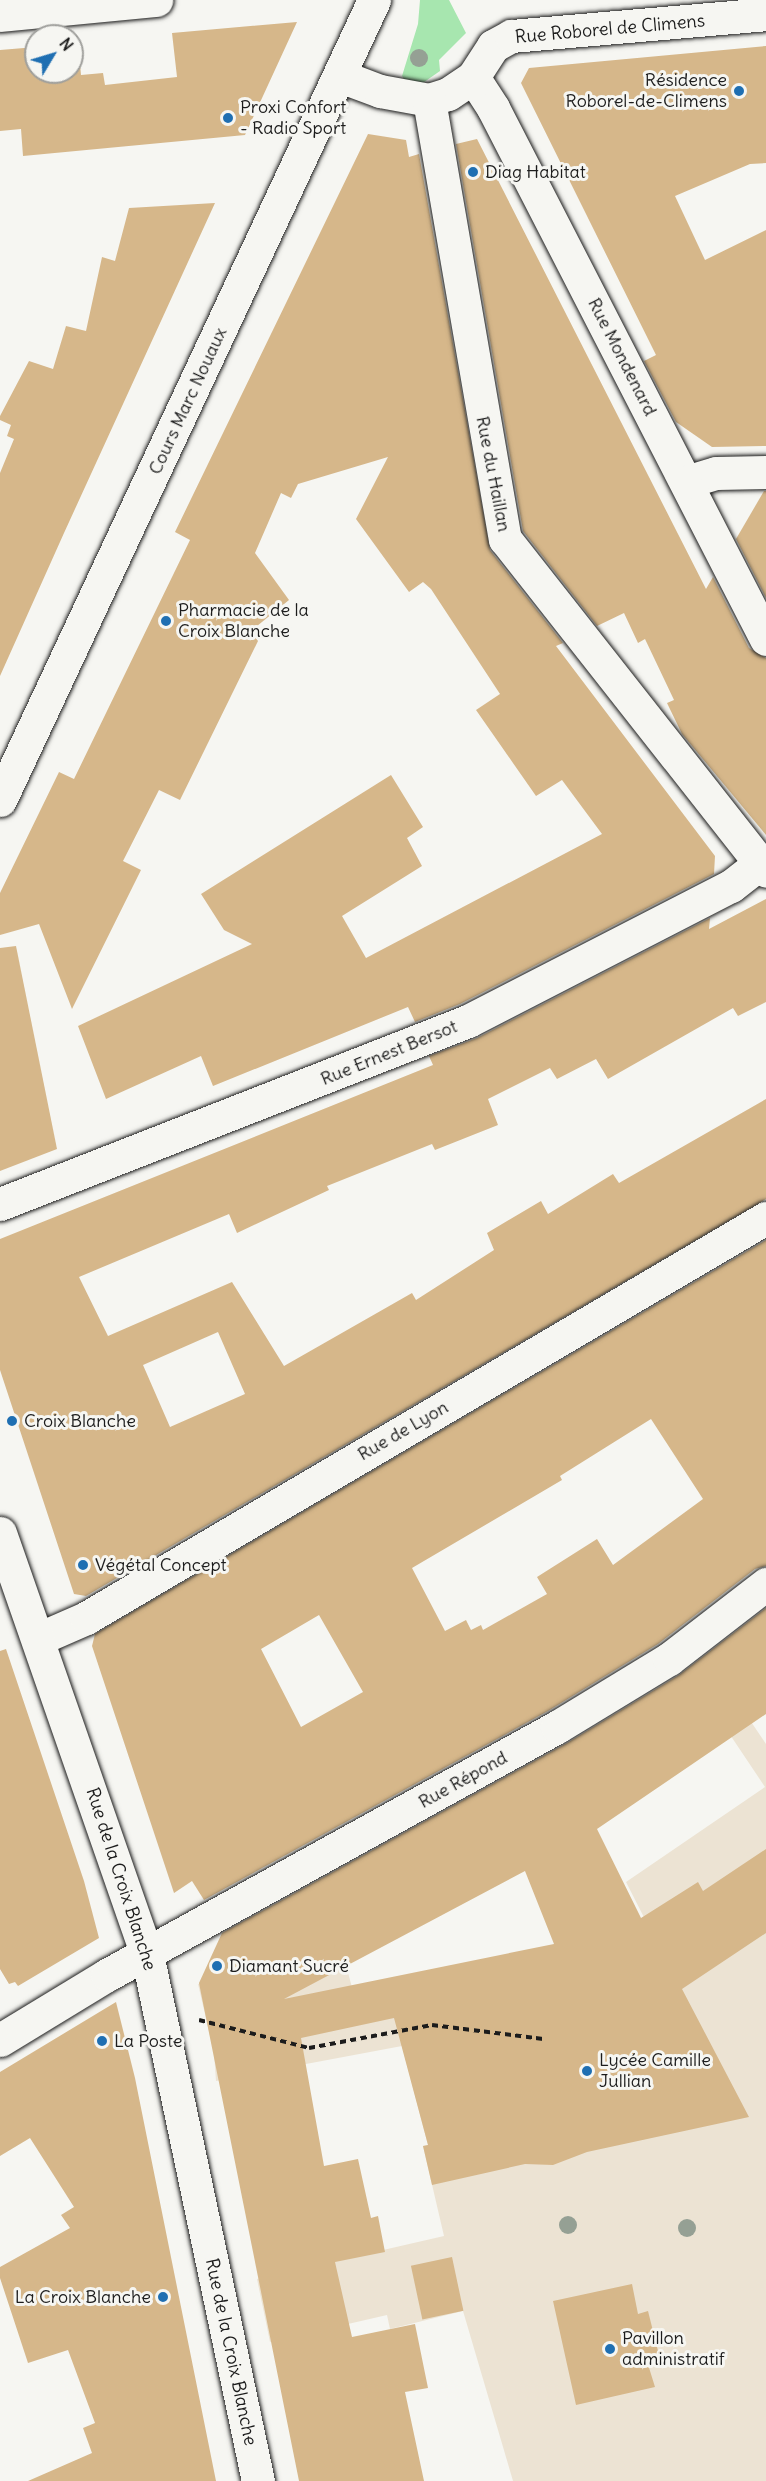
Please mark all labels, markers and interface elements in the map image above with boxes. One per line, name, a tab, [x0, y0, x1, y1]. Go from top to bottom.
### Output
street label: Rue Roborel de Climens	[514, 10, 706, 48]
north arrow	[24, 24, 84, 84]
text: N	[55, 34, 78, 55]
place label: Résidence Roborel-de-Climens	[565, 70, 727, 112]
marker: Résidence Roborel-de-Climens	[732, 84, 746, 98]
place label: Proxi Confort - Radio Sport	[240, 97, 346, 140]
marker: Proxi Confort - Radio Sport	[221, 111, 235, 125]
place label: Diag Habitat	[485, 161, 586, 183]
marker: Diag Habitat	[466, 165, 480, 179]
street label: Rue Mondenard	[583, 294, 661, 420]
street label: Cours Marc Nouaux	[144, 324, 232, 478]
street label: Rue du Haillan	[471, 414, 515, 534]
place label: Pharmacie de la Croix Blanche	[178, 600, 309, 642]
marker: Pharmacie de la Croix Blanche	[159, 614, 173, 628]
street label: Rue Ernest Bersot	[318, 1016, 460, 1090]
street label: Rue de Lyon	[354, 1397, 452, 1465]
place label: Croix Blanche	[24, 1410, 136, 1432]
marker: Croix Blanche	[5, 1414, 19, 1428]
place label: Végétal Concept	[95, 1554, 227, 1576]
marker: Végétal Concept	[76, 1558, 90, 1572]
street label: Rue Répond	[415, 1747, 511, 1813]
street label: Rue de la Croix Blanche	[81, 1785, 161, 1973]
place label: Diamant Sucré	[229, 1955, 349, 1977]
marker: Diamant Sucré	[210, 1959, 224, 1973]
place label: La Poste	[114, 2030, 183, 2052]
marker: La Poste	[95, 2034, 109, 2048]
place label: Lycée Camille Jullian	[599, 2050, 711, 2092]
marker: Lycée Camille Jullian	[580, 2064, 594, 2078]
street label: Rue de la Croix Blanche	[201, 2256, 261, 2448]
place label: La Croix Blanche	[15, 2286, 151, 2308]
marker: La Croix Blanche	[156, 2290, 170, 2304]
place label: Pavillon administratif	[622, 2328, 725, 2370]
marker: Pavillon administratif	[603, 2342, 617, 2356]

